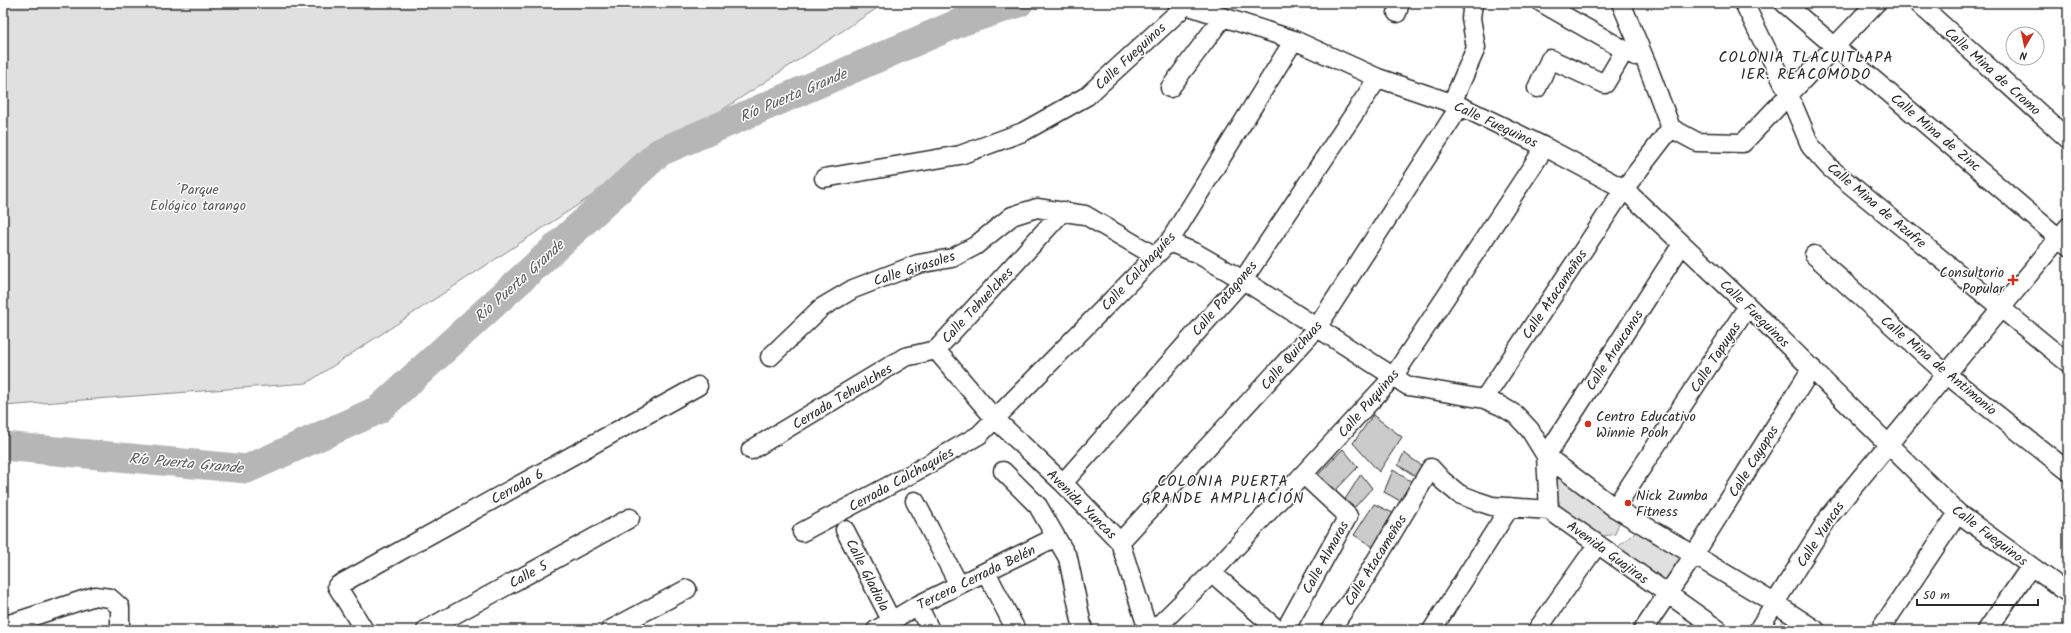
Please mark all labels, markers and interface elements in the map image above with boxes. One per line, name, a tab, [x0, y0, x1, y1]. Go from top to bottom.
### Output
street label: Calle Fueguinos	[1090, 18, 1171, 96]
street label: Calle Mina de Cromo	[1939, 22, 2046, 121]
north arrow	[2005, 26, 2045, 66]
text: N	[2019, 45, 2028, 64]
district label: COLONIA TLACUITLAPA 1ER. REACOMODO	[1718, 46, 1894, 87]
water label: Río Puerta Grande	[736, 62, 852, 129]
street label: Calle Mina de Zinc	[1885, 88, 1985, 177]
street label: Calle Fueguinos	[1450, 96, 1541, 154]
street label: Calle Mina de Azufre	[1822, 157, 1932, 255]
park label: ´Parque Eológico tarango	[150, 179, 246, 217]
street label: Calle Calchaquíes	[1096, 227, 1181, 316]
water label: Río Puerta Grande	[469, 234, 571, 329]
street label: Calle Girasoles	[871, 245, 958, 293]
street label: Calle Atacameños	[1517, 245, 1593, 344]
street label: Calle Patagones	[1187, 256, 1263, 341]
place label: Consultorio Popular	[1940, 262, 2005, 300]
street label: Calle Tehuelches	[936, 263, 1019, 349]
street label: Calle Fueguinos	[1714, 274, 1795, 353]
marker: Consultorio Popular	[2007, 274, 2019, 286]
street label: Calle Araucanos	[1580, 306, 1649, 395]
street label: Calle Mina de Antimonio	[1875, 310, 2001, 421]
street label: Calle Quichuas	[1255, 316, 1328, 395]
street label: Calle Tapuyas	[1685, 318, 1747, 397]
street label: Cerrada Tehuelches	[788, 358, 897, 436]
street label: Calle Puquinas	[1333, 364, 1405, 443]
place label: Centro Educativo Winnie Pooh	[1596, 406, 1696, 444]
marker: Centro Educativo Winnie Pooh	[1583, 419, 1593, 429]
street label: Calle Cayapos	[1723, 421, 1785, 502]
street label: Cerrada Calchaquíes	[845, 442, 958, 518]
water label: Río Puerta Grande	[128, 447, 245, 481]
street label: Cerrada 6	[487, 463, 548, 510]
street label: Avenida Yuncas	[1041, 465, 1122, 545]
district label: COLONIA PUERTA GRANDE AMPLIACIÓN	[1142, 470, 1304, 511]
place label: Nick Zumba Fitness	[1636, 485, 1708, 523]
street label: Calle Yuncas	[1791, 497, 1850, 572]
marker: Nick Zumba Fitness	[1623, 498, 1633, 508]
street label: Calle Fueguinos	[1947, 500, 2032, 572]
street label: Calle Atacameños	[1339, 510, 1413, 611]
street label: Avenida Guajiras	[1562, 516, 1653, 590]
street label: Calle Almaras	[1297, 517, 1355, 598]
street label: Calle Gladiola	[839, 535, 895, 616]
street label: Tercera Cerrada Belén	[913, 540, 1040, 616]
street label: Calle 5	[505, 555, 553, 594]
scale bar	[1917, 581, 2038, 607]
text: 50 m	[1923, 586, 1950, 605]

